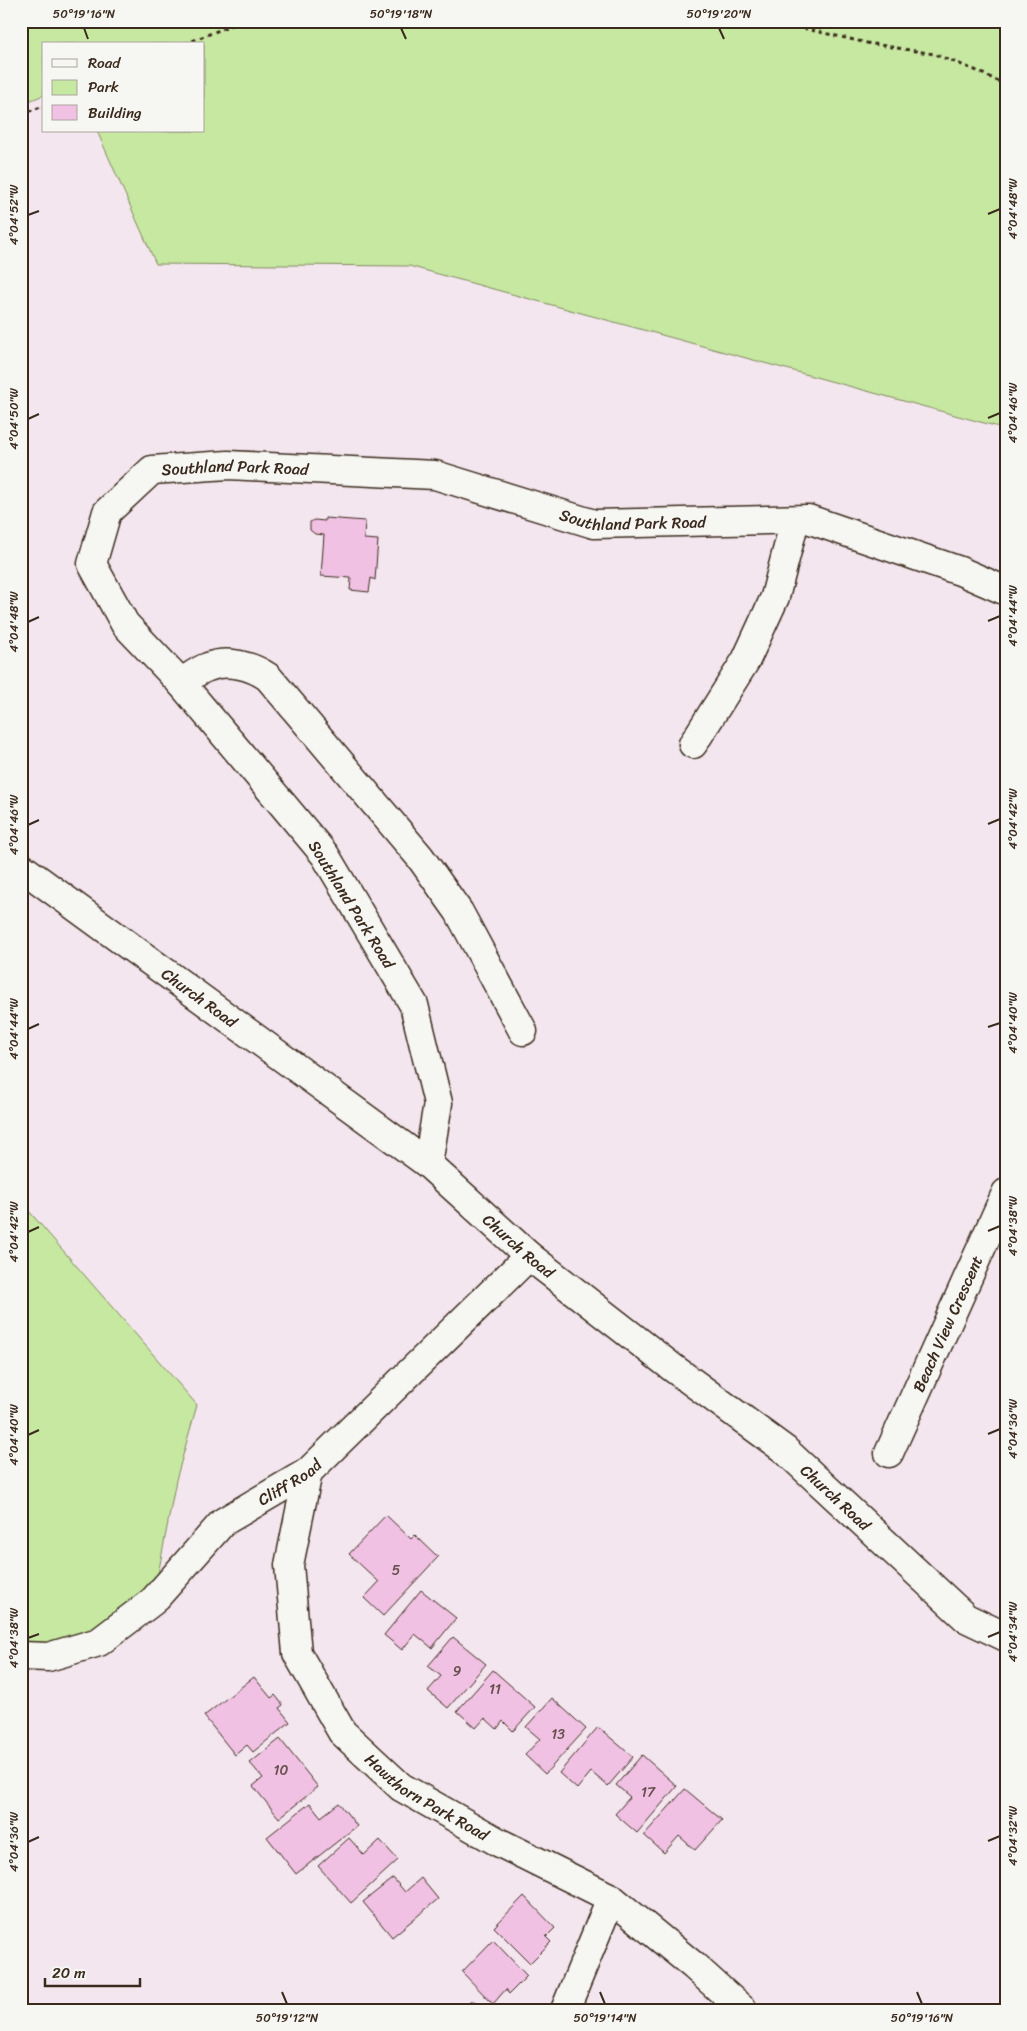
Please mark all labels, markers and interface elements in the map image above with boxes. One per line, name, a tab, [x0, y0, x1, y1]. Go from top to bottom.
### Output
text: 50°19'16"N	[53, 3, 116, 25]
text: 50°19'18"N	[370, 3, 433, 25]
text: 50°19'20"N	[687, 3, 752, 25]
legend	[42, 42, 205, 132]
text: Road	[88, 50, 121, 76]
text: Park	[88, 74, 119, 100]
text: Building	[88, 100, 142, 126]
text: 4°04'48"W	[1002, 178, 1024, 240]
text: 4°04'52"W	[3, 184, 25, 245]
text: 4°04'46"W	[1002, 382, 1024, 443]
text: 4°04'50"W	[3, 388, 25, 450]
street label: Southland Park Road	[160, 451, 311, 484]
street label: Southland Park Road	[556, 500, 708, 539]
text: 4°04'44"W	[1002, 585, 1024, 647]
text: 4°04'48"W	[3, 591, 25, 653]
text: 4°04'42"W	[1002, 788, 1024, 849]
text: 4°04'46"W	[3, 794, 25, 855]
street label: Southland Park Road	[300, 834, 404, 976]
street label: Church Road	[155, 960, 245, 1036]
text: 4°04'40"W	[1002, 992, 1024, 1054]
text: 4°04'44"W	[3, 998, 25, 1060]
text: 4°04'38"W	[1002, 1195, 1024, 1256]
text: 4°04'42"W	[3, 1201, 25, 1262]
street label: Church Road	[476, 1206, 562, 1287]
street label: Beach View Crescent	[904, 1251, 991, 1397]
text: 4°04'36"W	[1002, 1398, 1024, 1459]
text: 4°04'40"W	[3, 1404, 25, 1466]
street label: Cliff Road	[252, 1451, 330, 1514]
street label: Church Road	[793, 1457, 879, 1539]
house number: 5	[392, 1558, 401, 1583]
text: 4°04'34"W	[1002, 1601, 1024, 1662]
text: 4°04'38"W	[3, 1607, 25, 1668]
house number: 9	[453, 1659, 462, 1684]
house number: 11	[489, 1677, 501, 1702]
house number: 13	[551, 1722, 565, 1747]
street label: Hawthorn Park Road	[358, 1746, 496, 1850]
house number: 10	[274, 1758, 289, 1783]
house number: 17	[641, 1780, 656, 1805]
text: 4°04'32"W	[1002, 1805, 1024, 1866]
text: 4°04'36"W	[3, 1811, 25, 1872]
scale bar	[45, 1956, 140, 1988]
text: 20 m	[52, 1960, 86, 1986]
text: 50°19'12"N	[256, 2007, 319, 2029]
text: 50°19'14"N	[574, 2007, 637, 2029]
text: 50°19'16"N	[891, 2007, 954, 2029]

